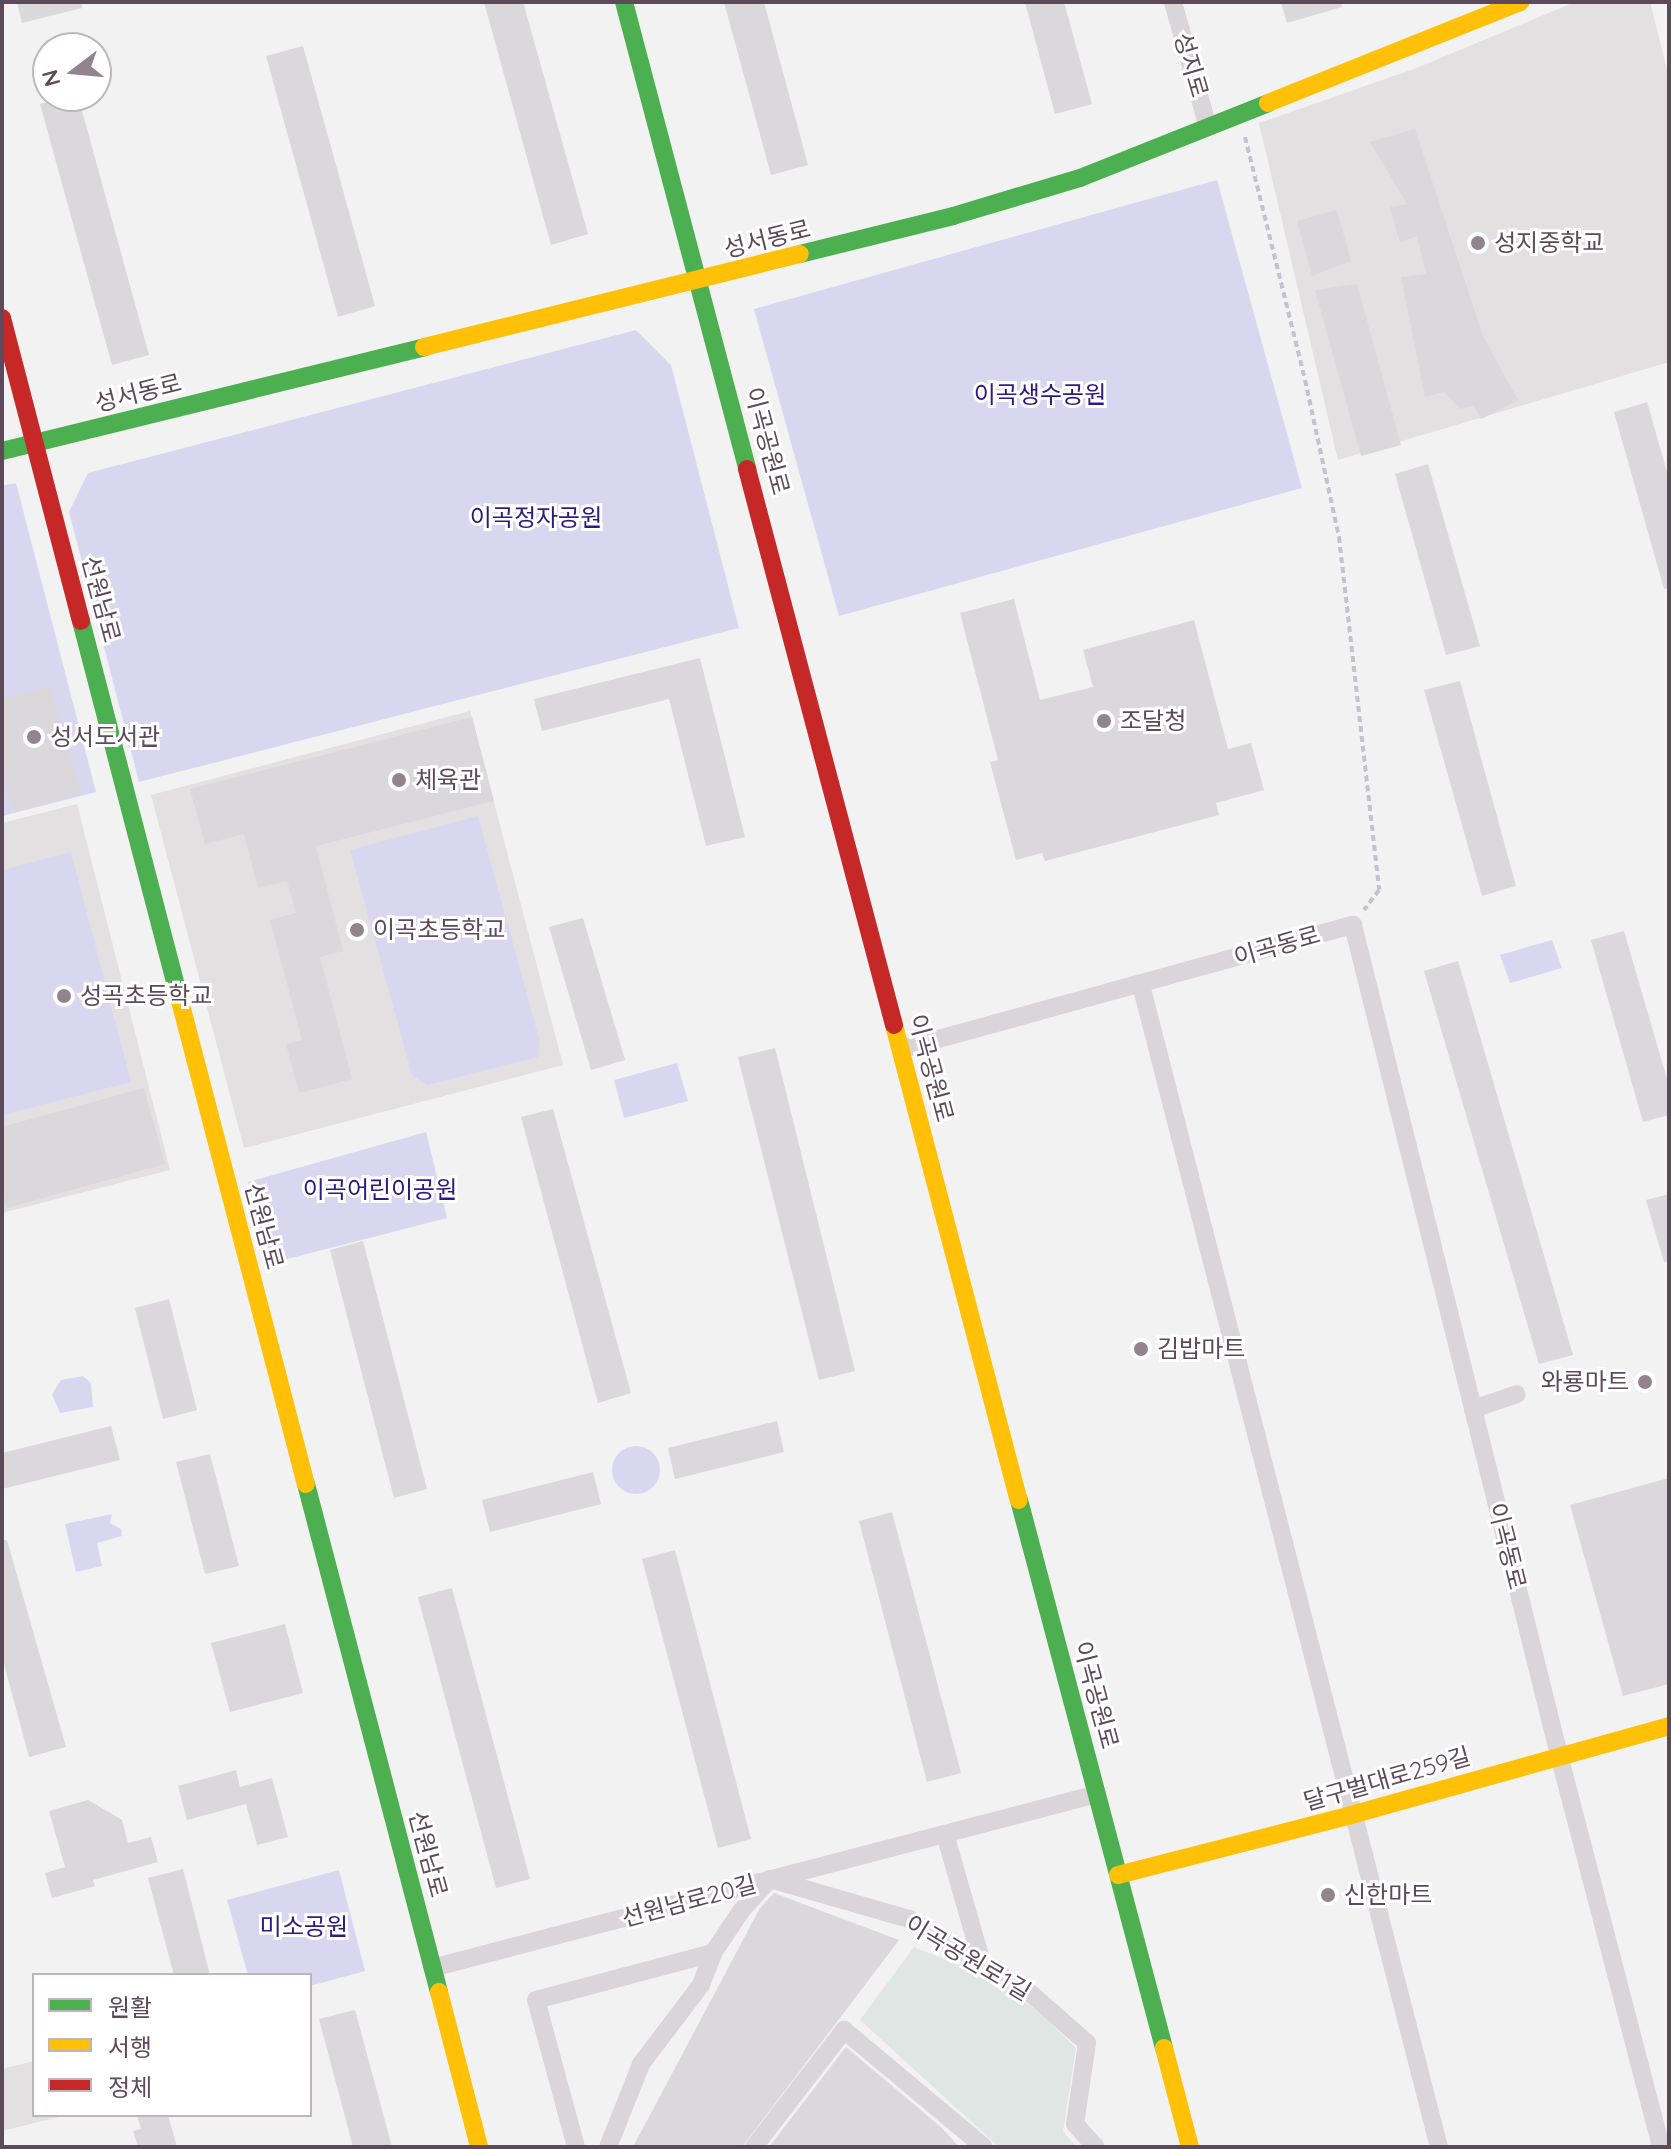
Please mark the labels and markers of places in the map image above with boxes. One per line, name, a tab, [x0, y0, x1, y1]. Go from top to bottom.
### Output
place label: 성지중학교	[1494, 229, 1604, 257]
marker: 성지중학교	[1469, 234, 1487, 252]
place label: 조달청	[1120, 707, 1186, 735]
marker: 조달청	[1095, 712, 1113, 730]
place label: 성서도서관	[50, 723, 160, 751]
marker: 성서도서관	[25, 728, 43, 746]
place label: 체육관	[415, 766, 481, 794]
marker: 체육관	[390, 771, 408, 789]
place label: 이곡초등학교	[373, 916, 505, 944]
marker: 이곡초등학교	[348, 921, 366, 939]
place label: 성곡초등학교	[80, 982, 212, 1010]
marker: 성곡초등학교	[55, 987, 73, 1005]
place label: 김밥마트	[1157, 1335, 1245, 1363]
marker: 김밥마트	[1132, 1340, 1150, 1358]
place label: 와룡마트	[1541, 1368, 1629, 1396]
marker: 와룡마트	[1636, 1373, 1654, 1391]
place label: 신한마트	[1344, 1881, 1432, 1909]
marker: 신한마트	[1319, 1886, 1337, 1904]

